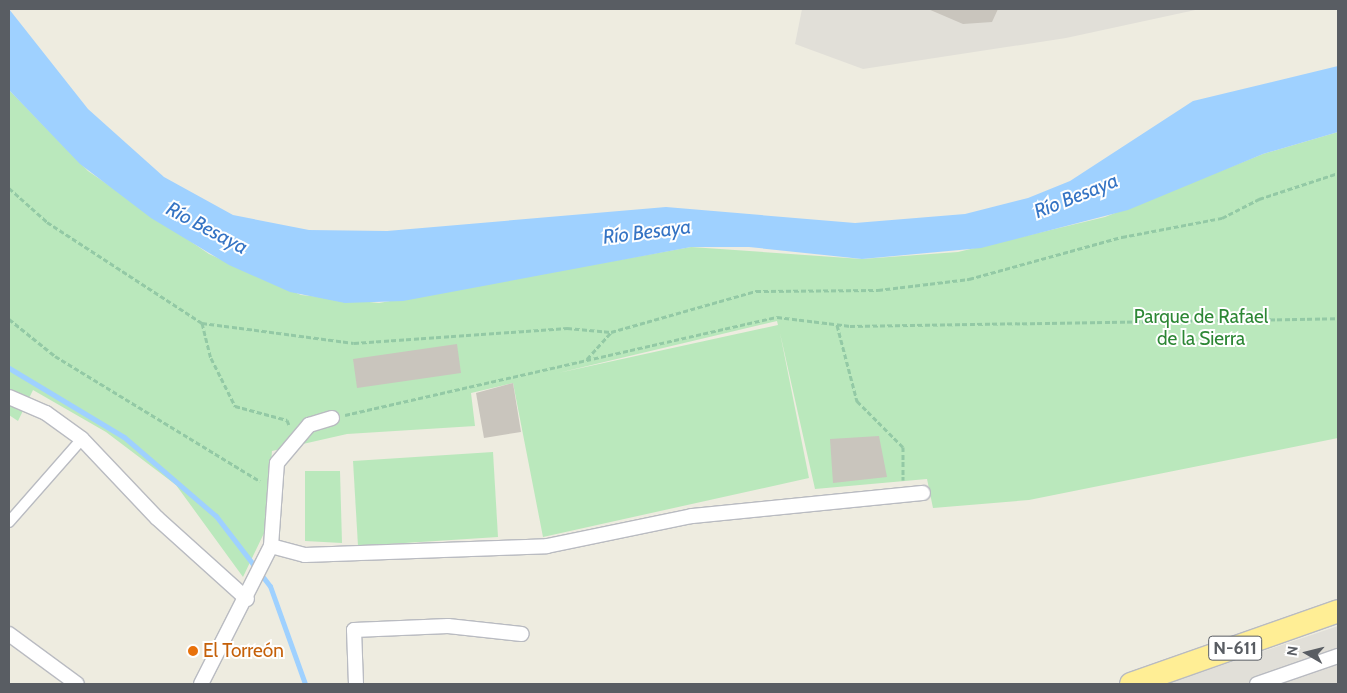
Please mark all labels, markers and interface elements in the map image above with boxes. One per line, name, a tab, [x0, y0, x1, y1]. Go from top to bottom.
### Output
water label: Río Besaya	[1030, 168, 1122, 224]
water label: Río Besaya	[162, 197, 252, 259]
water label: Río Besaya	[602, 215, 692, 249]
park label: Parque de Rafael de la Sierra	[1134, 306, 1268, 350]
north arrow	[1282, 628, 1332, 678]
road number: N-611	[1208, 632, 1262, 664]
place label: El Torreón	[203, 640, 284, 662]
marker: El Torreón	[187, 645, 199, 657]
text: N	[1283, 645, 1302, 657]

